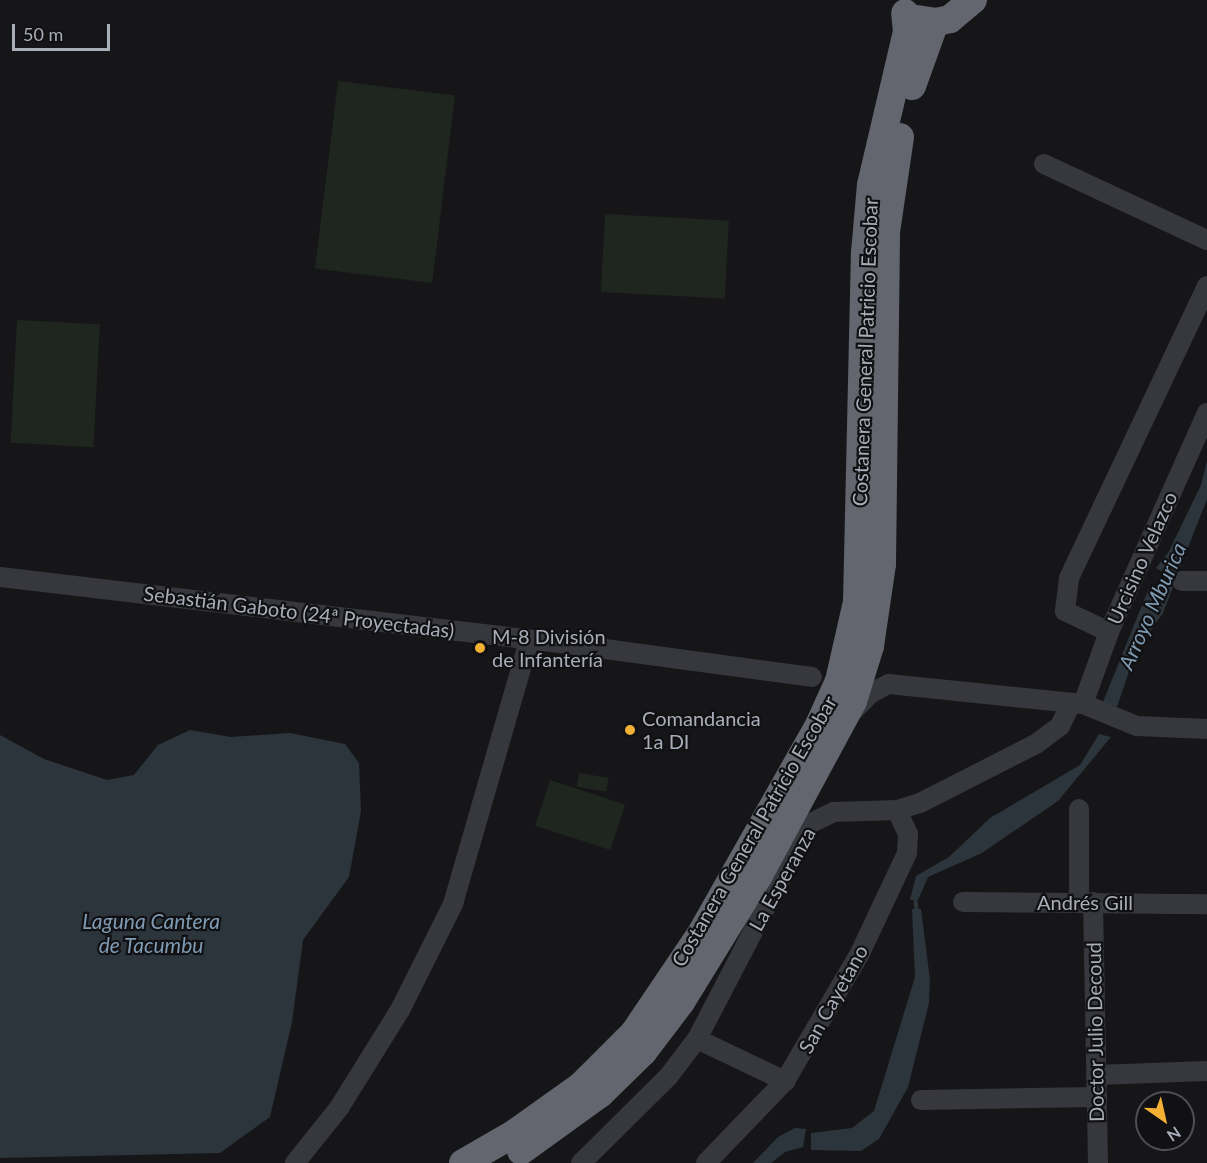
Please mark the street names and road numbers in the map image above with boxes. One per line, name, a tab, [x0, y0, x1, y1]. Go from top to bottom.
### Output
street label: Costanera General Patricio Escobar	[848, 197, 882, 507]
street label: Urcisino Velazco	[1102, 488, 1182, 628]
street label: Sebastián Gaboto (24ª Proyectadas)	[142, 581, 456, 643]
street label: Costanera General Patricio Escobar	[666, 691, 842, 971]
street label: La Esperanza	[744, 823, 820, 935]
street label: Andrés Gill	[1037, 890, 1133, 914]
street label: San Cayetano	[793, 941, 873, 1057]
street label: Doctor Julio Decoud	[1081, 941, 1109, 1123]

